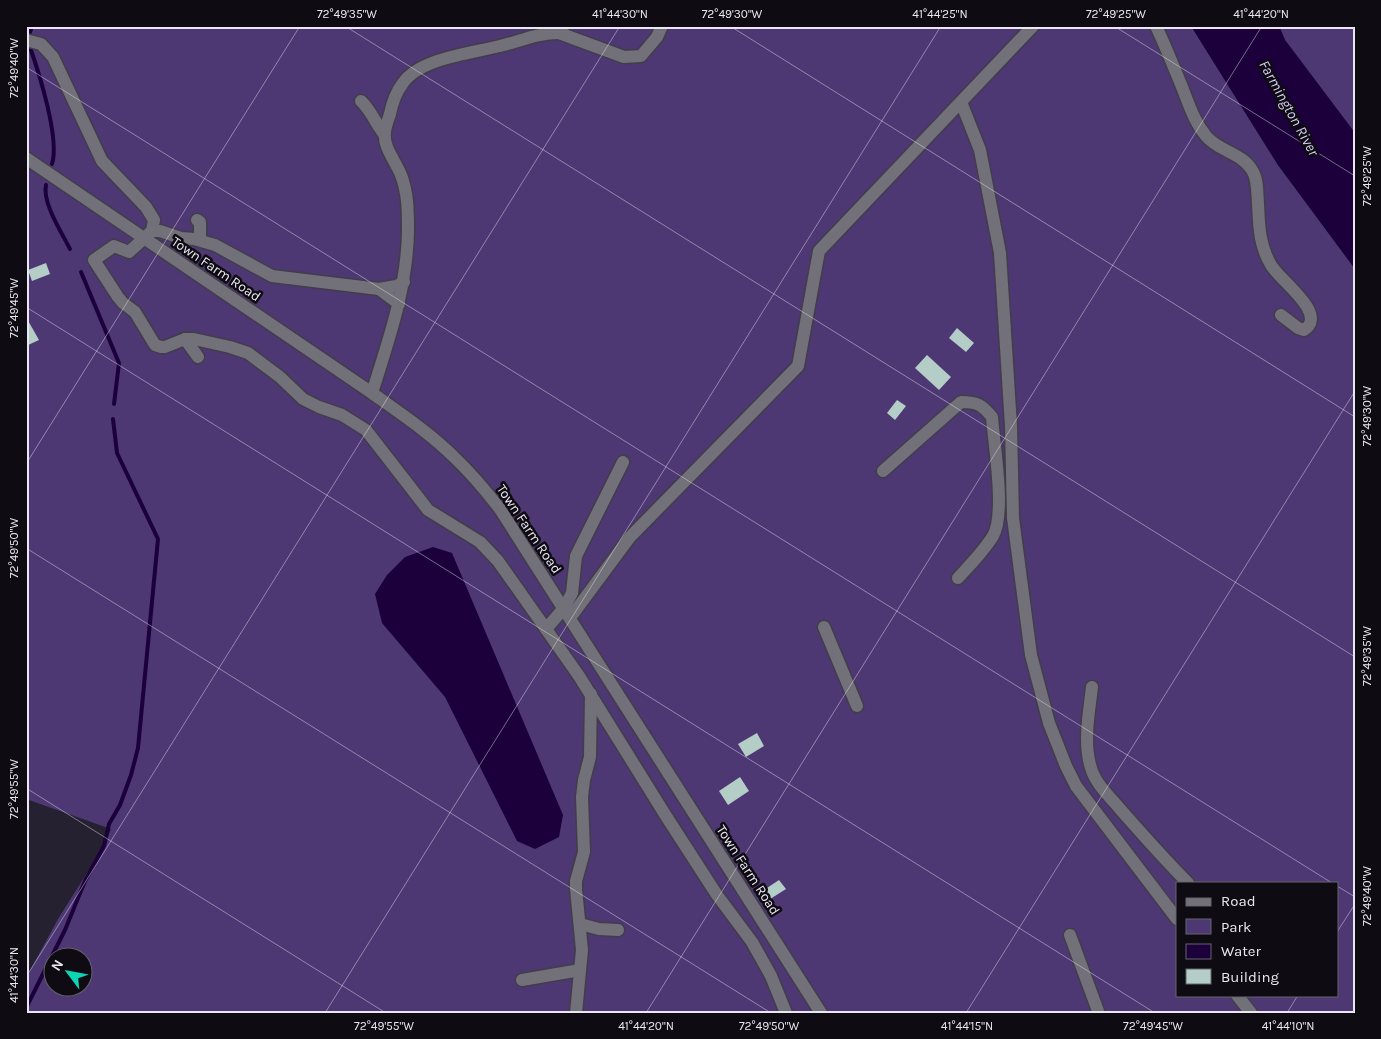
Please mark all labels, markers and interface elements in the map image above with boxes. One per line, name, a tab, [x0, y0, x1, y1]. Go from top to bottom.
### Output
text: 72°49'35"W	[317, 7, 377, 21]
text: 41°44'30"N	[592, 7, 648, 21]
text: 72°49'30"W	[702, 7, 763, 21]
text: 41°44'25"N	[912, 7, 968, 21]
text: 72°49'25"W	[1086, 7, 1146, 21]
text: 41°44'20"N	[1233, 7, 1289, 21]
text: 72°49'40"W	[7, 38, 21, 98]
water label: Farmington River	[1255, 57, 1323, 160]
text: 72°49'25"W	[1360, 146, 1374, 206]
street label: Town Farm Road	[168, 233, 264, 305]
text: 72°49'45"W	[7, 278, 21, 338]
text: 72°49'30"W	[1360, 385, 1374, 446]
street label: Town Farm Road	[493, 481, 565, 577]
text: 72°49'50"W	[7, 518, 21, 578]
text: 72°49'35"W	[1360, 626, 1374, 686]
text: 72°49'55"W	[7, 759, 21, 819]
street label: Town Farm Road	[713, 822, 783, 918]
text: 72°49'40"W	[1360, 866, 1374, 926]
legend	[1176, 882, 1338, 996]
text: Road	[1221, 892, 1256, 910]
text: Park	[1221, 918, 1251, 936]
text: Water	[1221, 942, 1262, 960]
north arrow	[42, 946, 92, 996]
text: 41°44'30"N	[7, 947, 21, 1003]
text: N	[48, 957, 67, 974]
text: Building	[1221, 968, 1279, 986]
text: 72°49'55"W	[354, 1019, 414, 1033]
text: 41°44'20"N	[618, 1019, 674, 1033]
text: 72°49'50"W	[739, 1019, 799, 1033]
text: 41°44'15"N	[941, 1019, 993, 1033]
text: 72°49'45"W	[1123, 1019, 1183, 1033]
text: 41°44'10"N	[1262, 1019, 1314, 1033]

